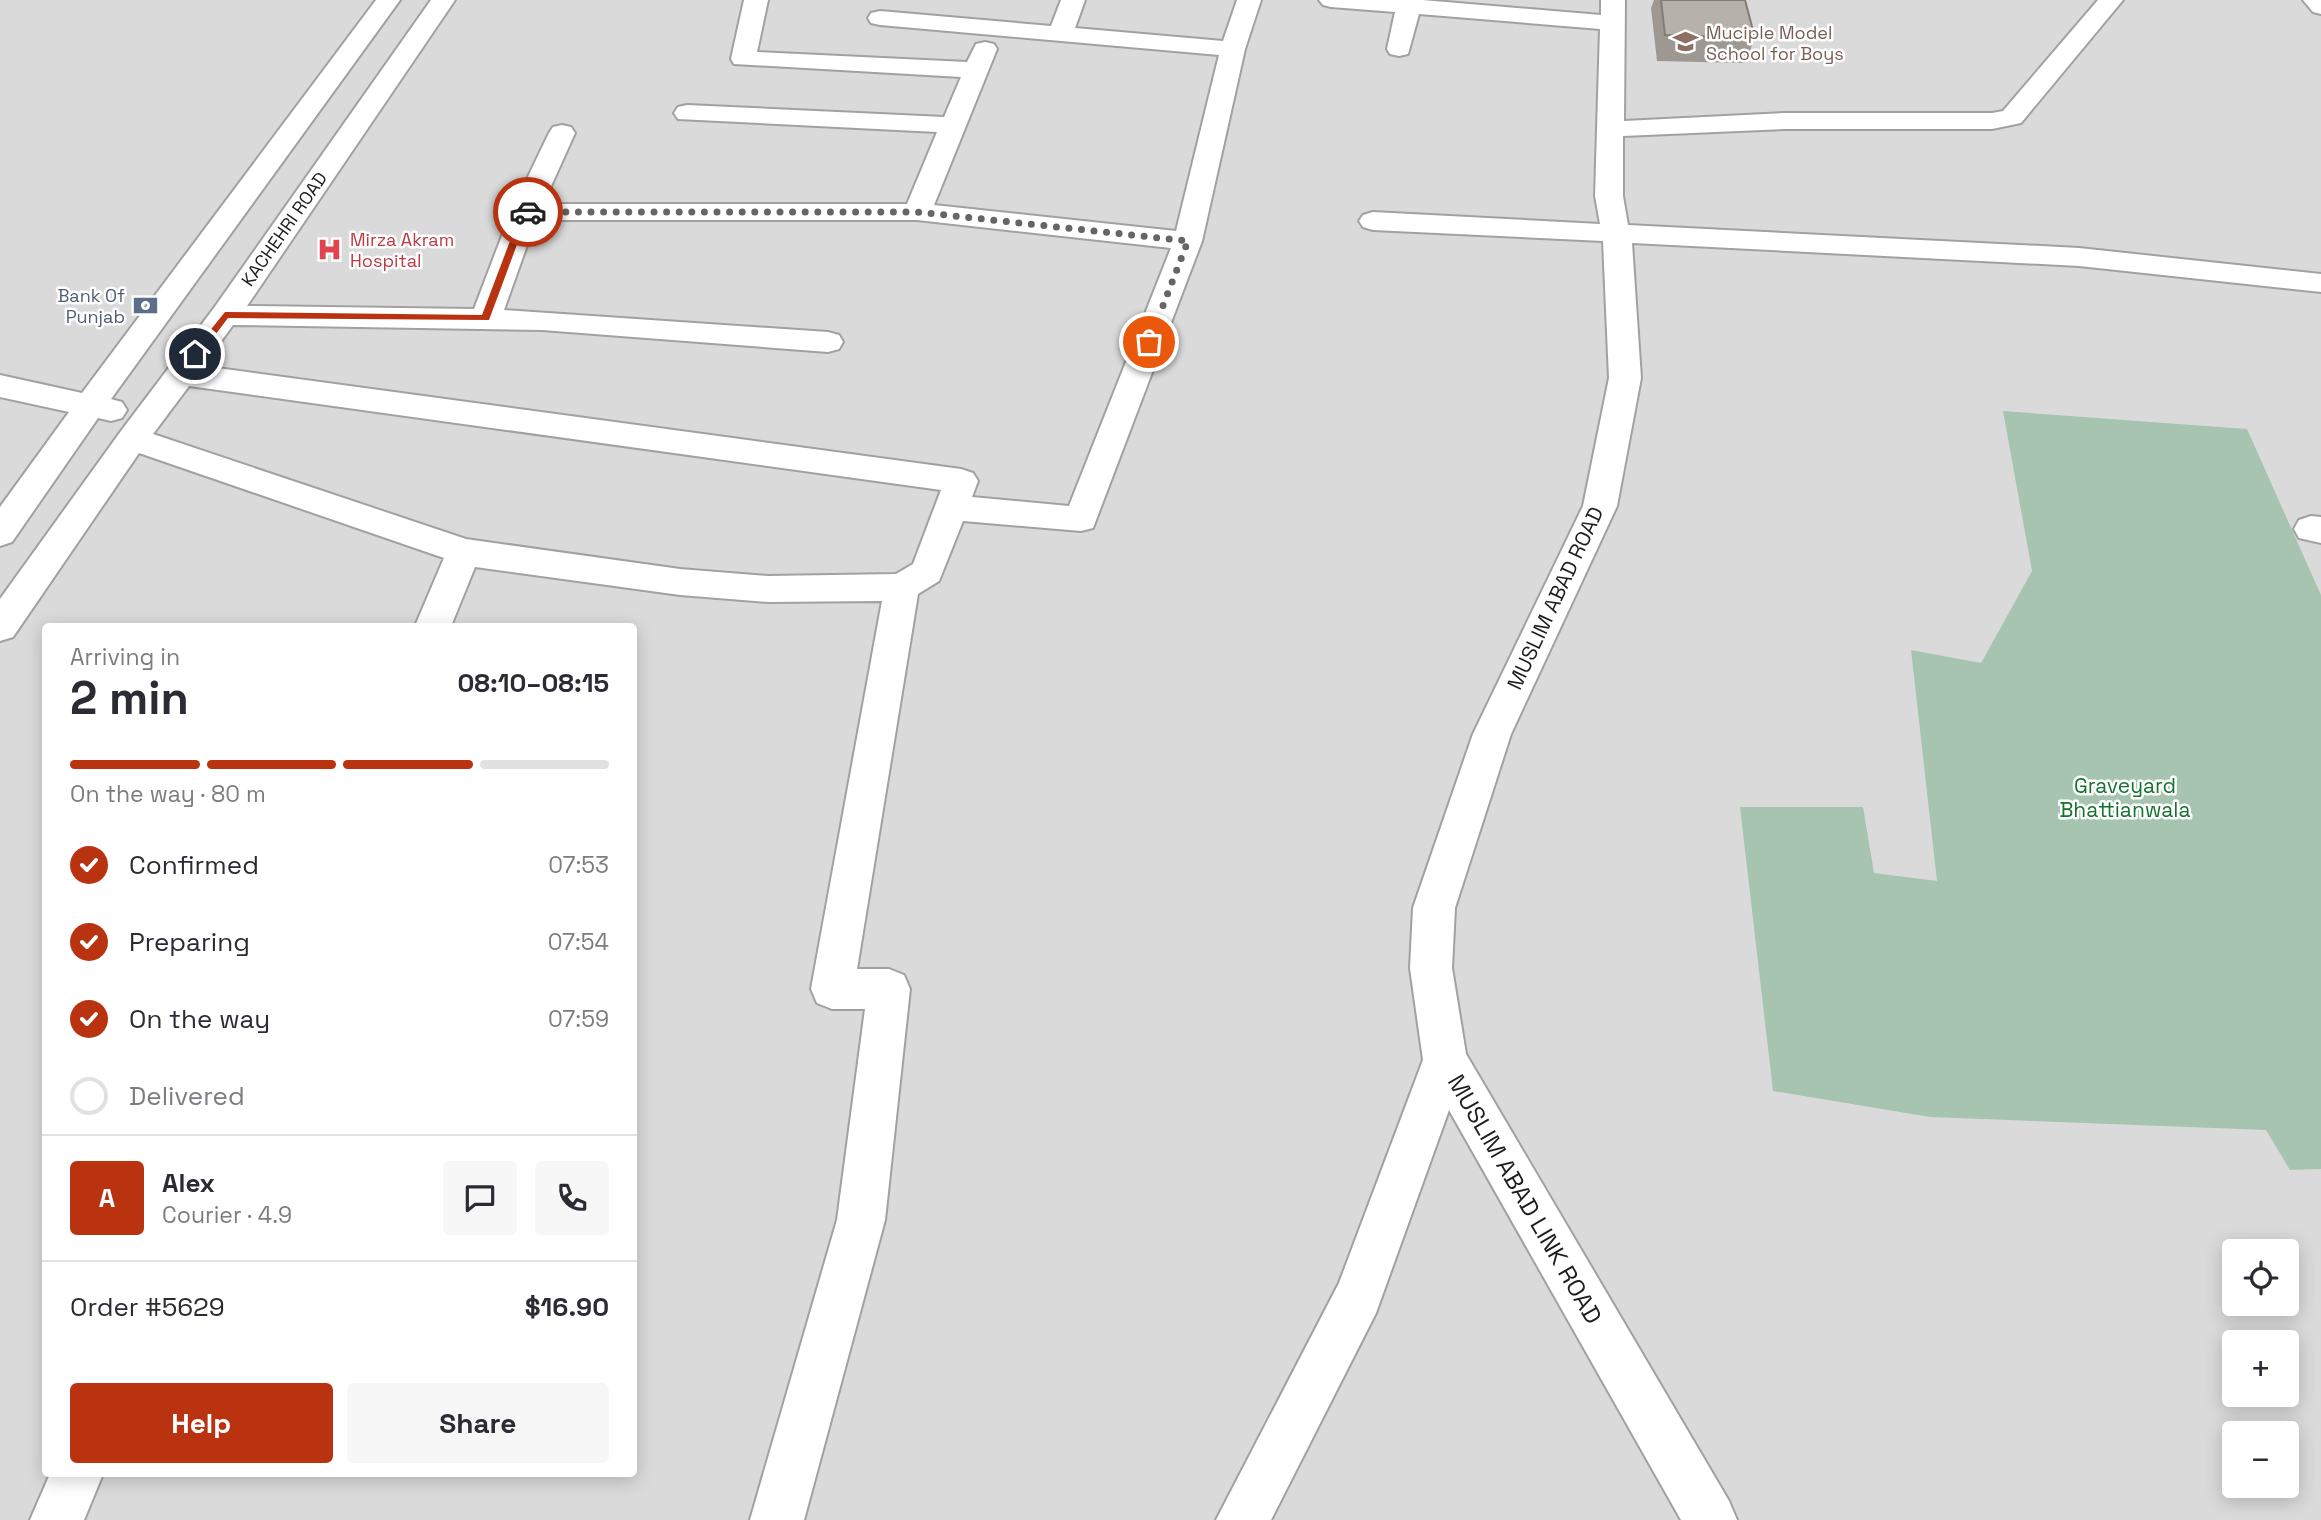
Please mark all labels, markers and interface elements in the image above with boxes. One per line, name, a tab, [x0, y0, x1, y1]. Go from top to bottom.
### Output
place label: Muciple Model School for Boys	[1706, 21, 1844, 65]
school or university icon: Muciple Model School for Boys	[1672, 28, 1700, 56]
street label: KACHEHRI ROAD	[236, 167, 332, 291]
courier	[493, 177, 563, 247]
icon: car	[509, 193, 547, 231]
place label: Mirza Akram Hospital	[350, 228, 454, 272]
hospital icon: Mirza Akram Hospital	[316, 235, 344, 263]
place label: Bank Of Punjab	[57, 284, 125, 328]
bank icon: Bank Of Punjab	[131, 291, 159, 319]
pin	[1119, 312, 1179, 372]
icon: bag	[1130, 323, 1168, 361]
pin	[165, 324, 225, 384]
icon: home	[176, 335, 214, 373]
street label: MUSLIM ABAD ROAD	[1501, 502, 1609, 694]
text: Arriving in	[70, 642, 180, 672]
text: 08:10–08:15	[457, 666, 609, 700]
text: 2 min	[70, 669, 189, 727]
park label: Graveyard Bhattianwala	[2059, 772, 2191, 823]
text: On the way · 80 m	[70, 779, 266, 809]
icon: check	[70, 846, 108, 884]
text: Confirmed	[129, 848, 259, 882]
text: 07:53	[548, 850, 609, 880]
icon: check	[70, 923, 108, 961]
text: Preparing	[129, 925, 250, 959]
text: 07:54	[548, 927, 609, 957]
icon: check	[70, 1000, 108, 1038]
text: On the way	[129, 1002, 270, 1036]
text: 07:59	[548, 1004, 609, 1034]
street label: MUSLIM ABAD LINK ROAD	[1441, 1069, 1609, 1329]
text: Delivered	[129, 1079, 245, 1113]
button: chat	[443, 1161, 517, 1235]
button: phone	[535, 1161, 609, 1235]
text: Alex	[162, 1166, 215, 1200]
text: A	[99, 1181, 115, 1215]
text: Courier · 4.9	[162, 1200, 292, 1230]
map controls	[2222, 1239, 2299, 1498]
button: locate	[2222, 1239, 2299, 1316]
text: Order #5629	[70, 1290, 225, 1324]
text: $16.90	[525, 1290, 609, 1324]
button: +	[2222, 1330, 2299, 1407]
button: Help	[70, 1383, 333, 1463]
button: Share	[347, 1383, 609, 1463]
button: −	[2222, 1421, 2299, 1498]

